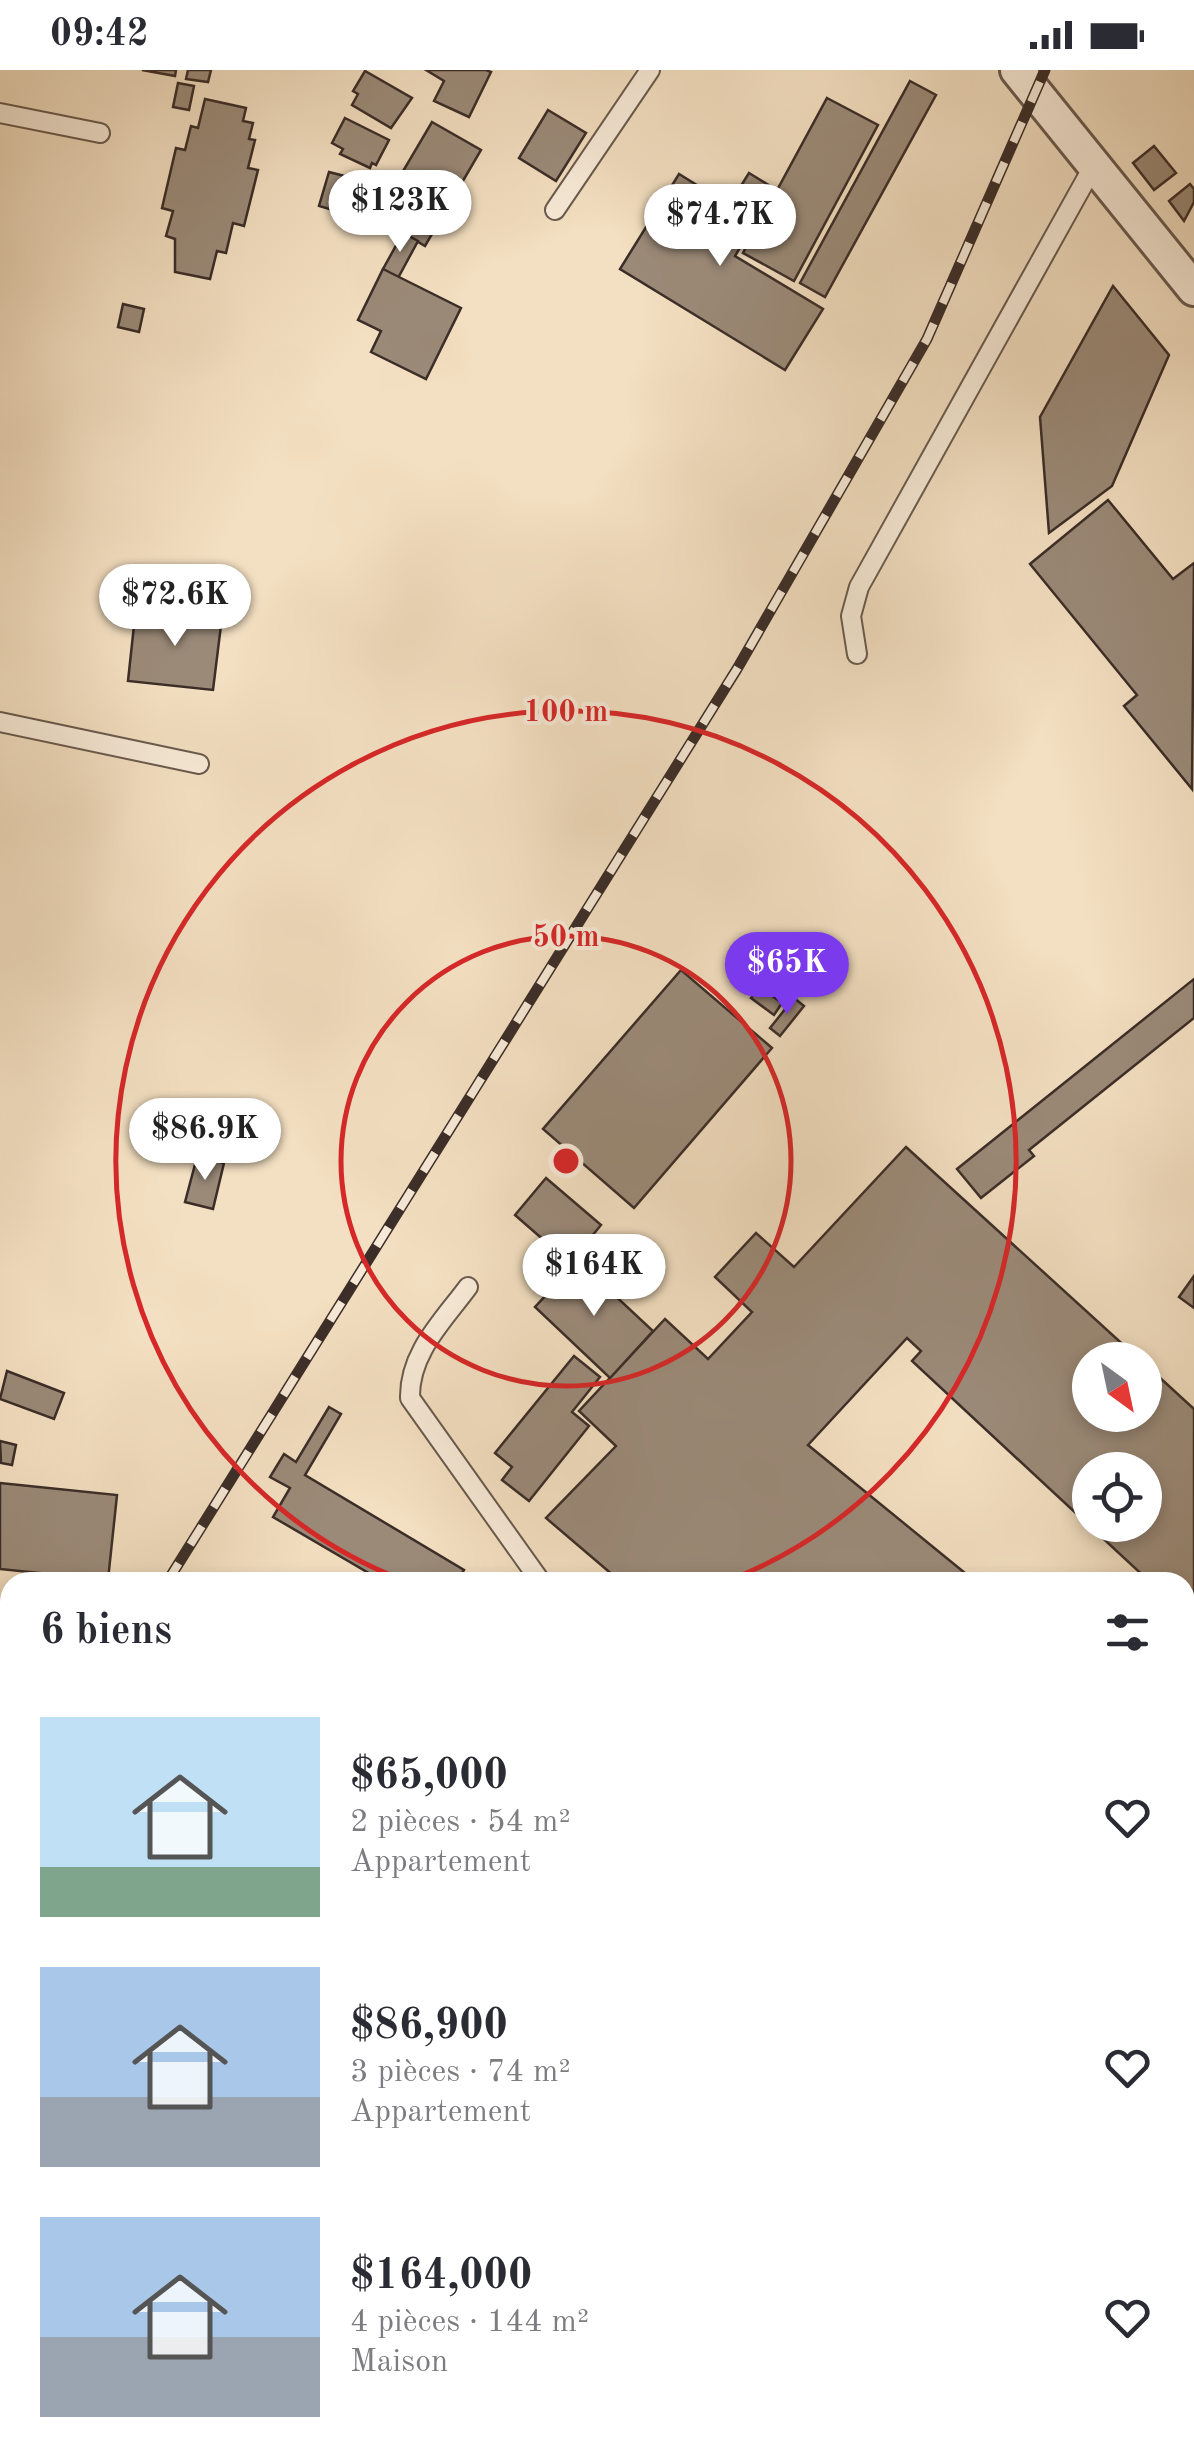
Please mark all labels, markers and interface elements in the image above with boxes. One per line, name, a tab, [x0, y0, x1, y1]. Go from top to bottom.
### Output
text: 09:42	[50, 16, 149, 54]
pin: $123K	[330, 170, 470, 255]
pin: $74.7K	[639, 184, 801, 269]
text: $123K	[351, 186, 449, 218]
text: $74.7K	[666, 200, 774, 232]
pin: $72.6K	[94, 564, 256, 649]
text: $72.6K	[121, 580, 229, 612]
text: 100 m	[524, 698, 608, 728]
text: 50 m	[532, 923, 600, 953]
pin: $65K	[728, 932, 846, 1017]
text: $65K	[747, 948, 827, 980]
pin: $86.9K	[124, 1098, 286, 1183]
text: $86.9K	[151, 1114, 259, 1146]
centre of rings	[548, 1143, 584, 1179]
pin: $164K	[524, 1234, 664, 1319]
text: $164K	[545, 1250, 643, 1282]
north arrow	[1072, 1342, 1162, 1432]
map controls	[1072, 1342, 1162, 1542]
button: locate	[1072, 1452, 1162, 1542]
icon: filters	[1100, 1605, 1155, 1660]
text: 6 biens	[40, 1611, 172, 1653]
text: $65,000	[350, 1756, 508, 1798]
icon: home	[120, 1757, 240, 1877]
icon: heart	[1100, 1790, 1155, 1845]
text: 2 pièces · 54 m²	[350, 1807, 571, 1839]
text: Appartement	[350, 1847, 531, 1879]
text: $86,900	[350, 2006, 508, 2048]
icon: home	[120, 2007, 240, 2127]
icon: heart	[1100, 2040, 1155, 2095]
text: 3 pièces · 74 m²	[350, 2057, 571, 2089]
text: Appartement	[350, 2097, 531, 2129]
text: $164,000	[350, 2256, 532, 2298]
icon: home	[120, 2257, 240, 2377]
icon: heart	[1100, 2290, 1155, 2345]
text: 4 pièces · 144 m²	[350, 2307, 589, 2339]
text: Maison	[350, 2347, 448, 2379]

